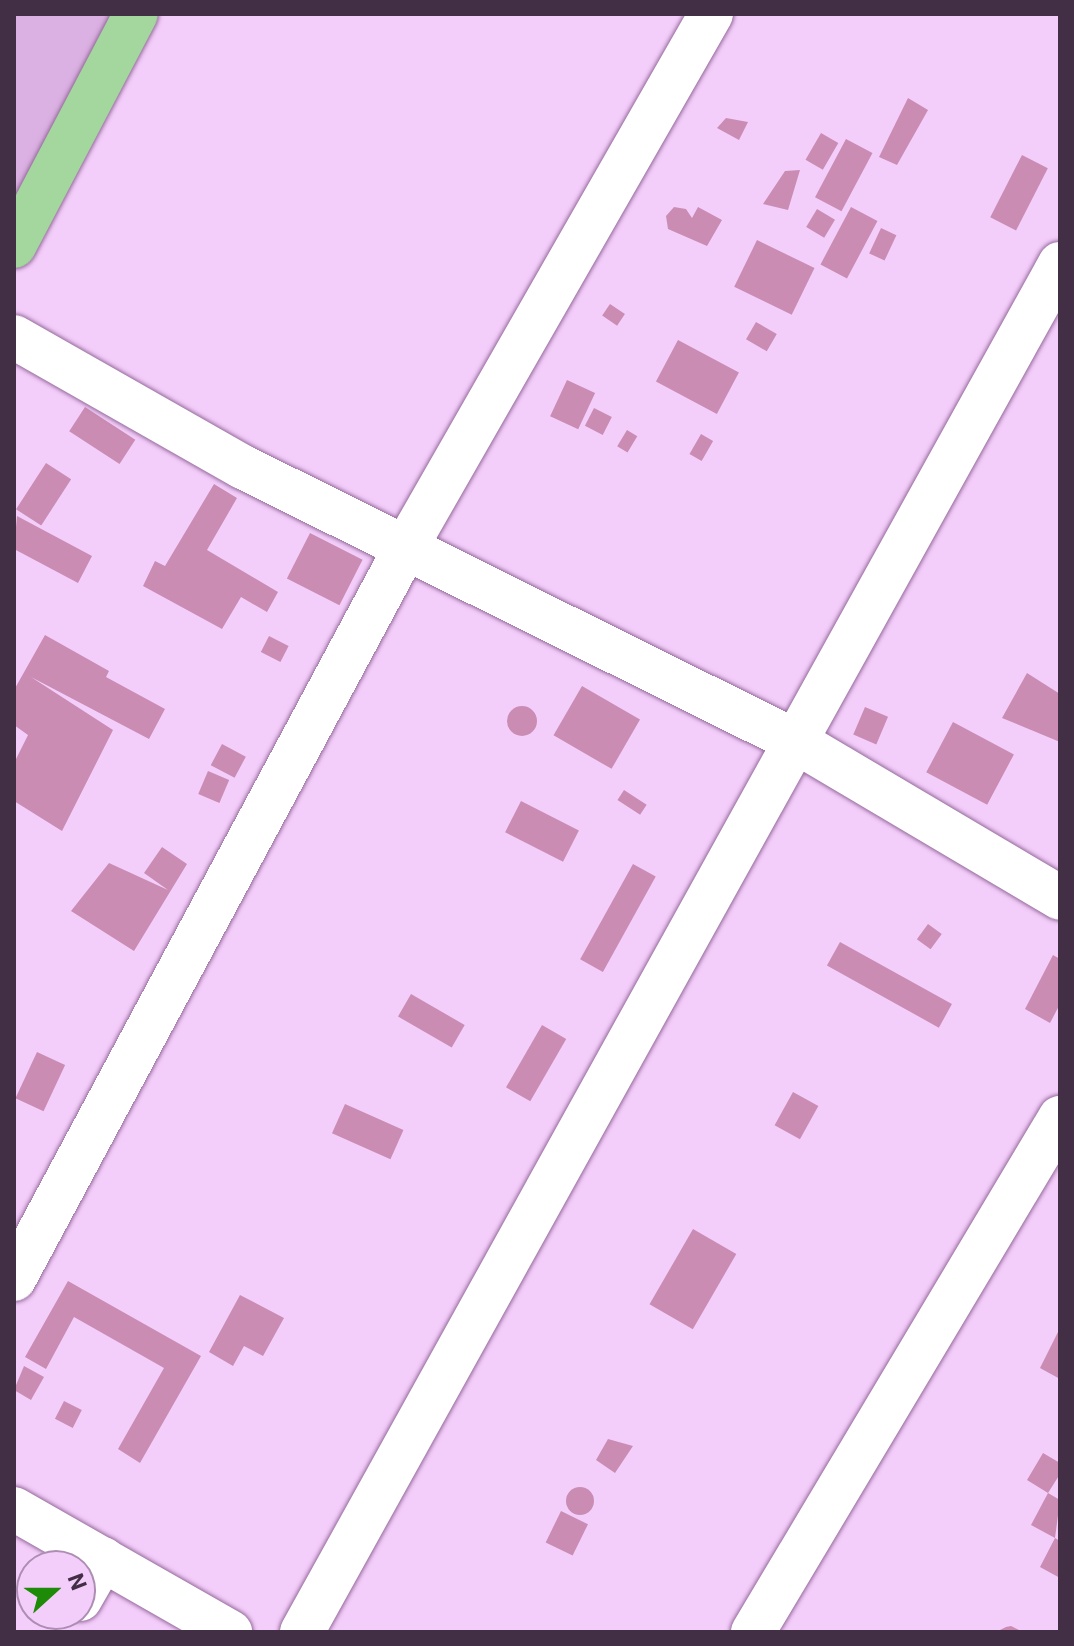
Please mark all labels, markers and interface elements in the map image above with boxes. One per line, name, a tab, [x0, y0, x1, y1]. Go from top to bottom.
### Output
north arrow	[16, 1550, 96, 1630]
text: N	[63, 1570, 91, 1594]

